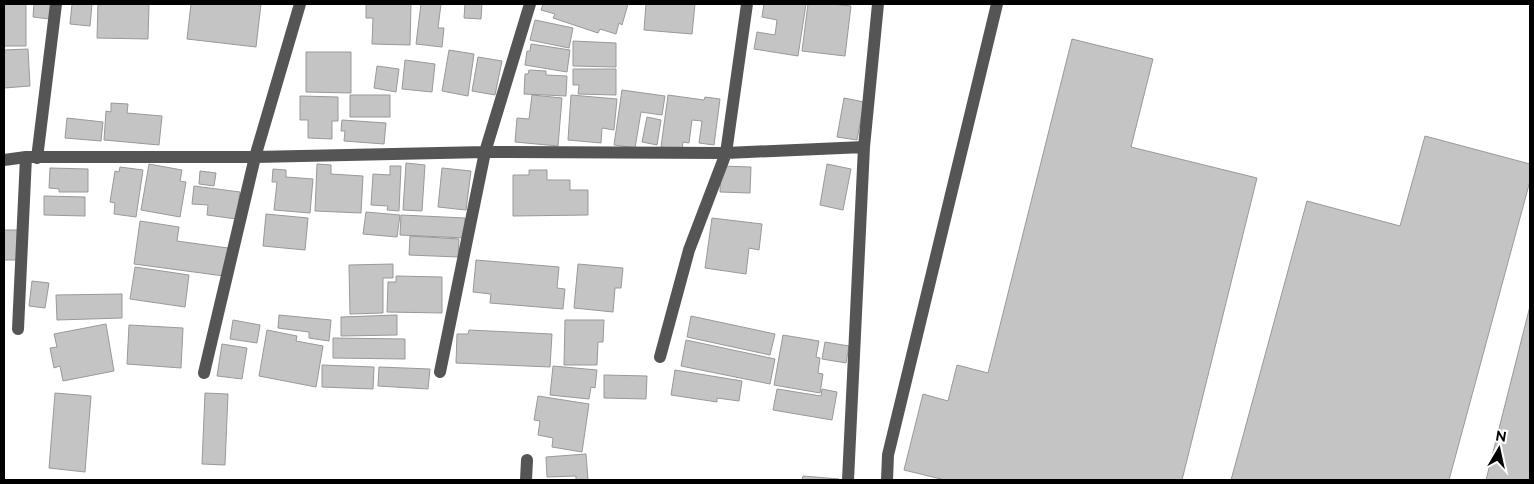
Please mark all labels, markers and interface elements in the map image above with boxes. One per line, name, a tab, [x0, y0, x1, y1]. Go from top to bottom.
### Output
north arrow	[1474, 424, 1524, 474]
text: N	[1495, 427, 1508, 445]

